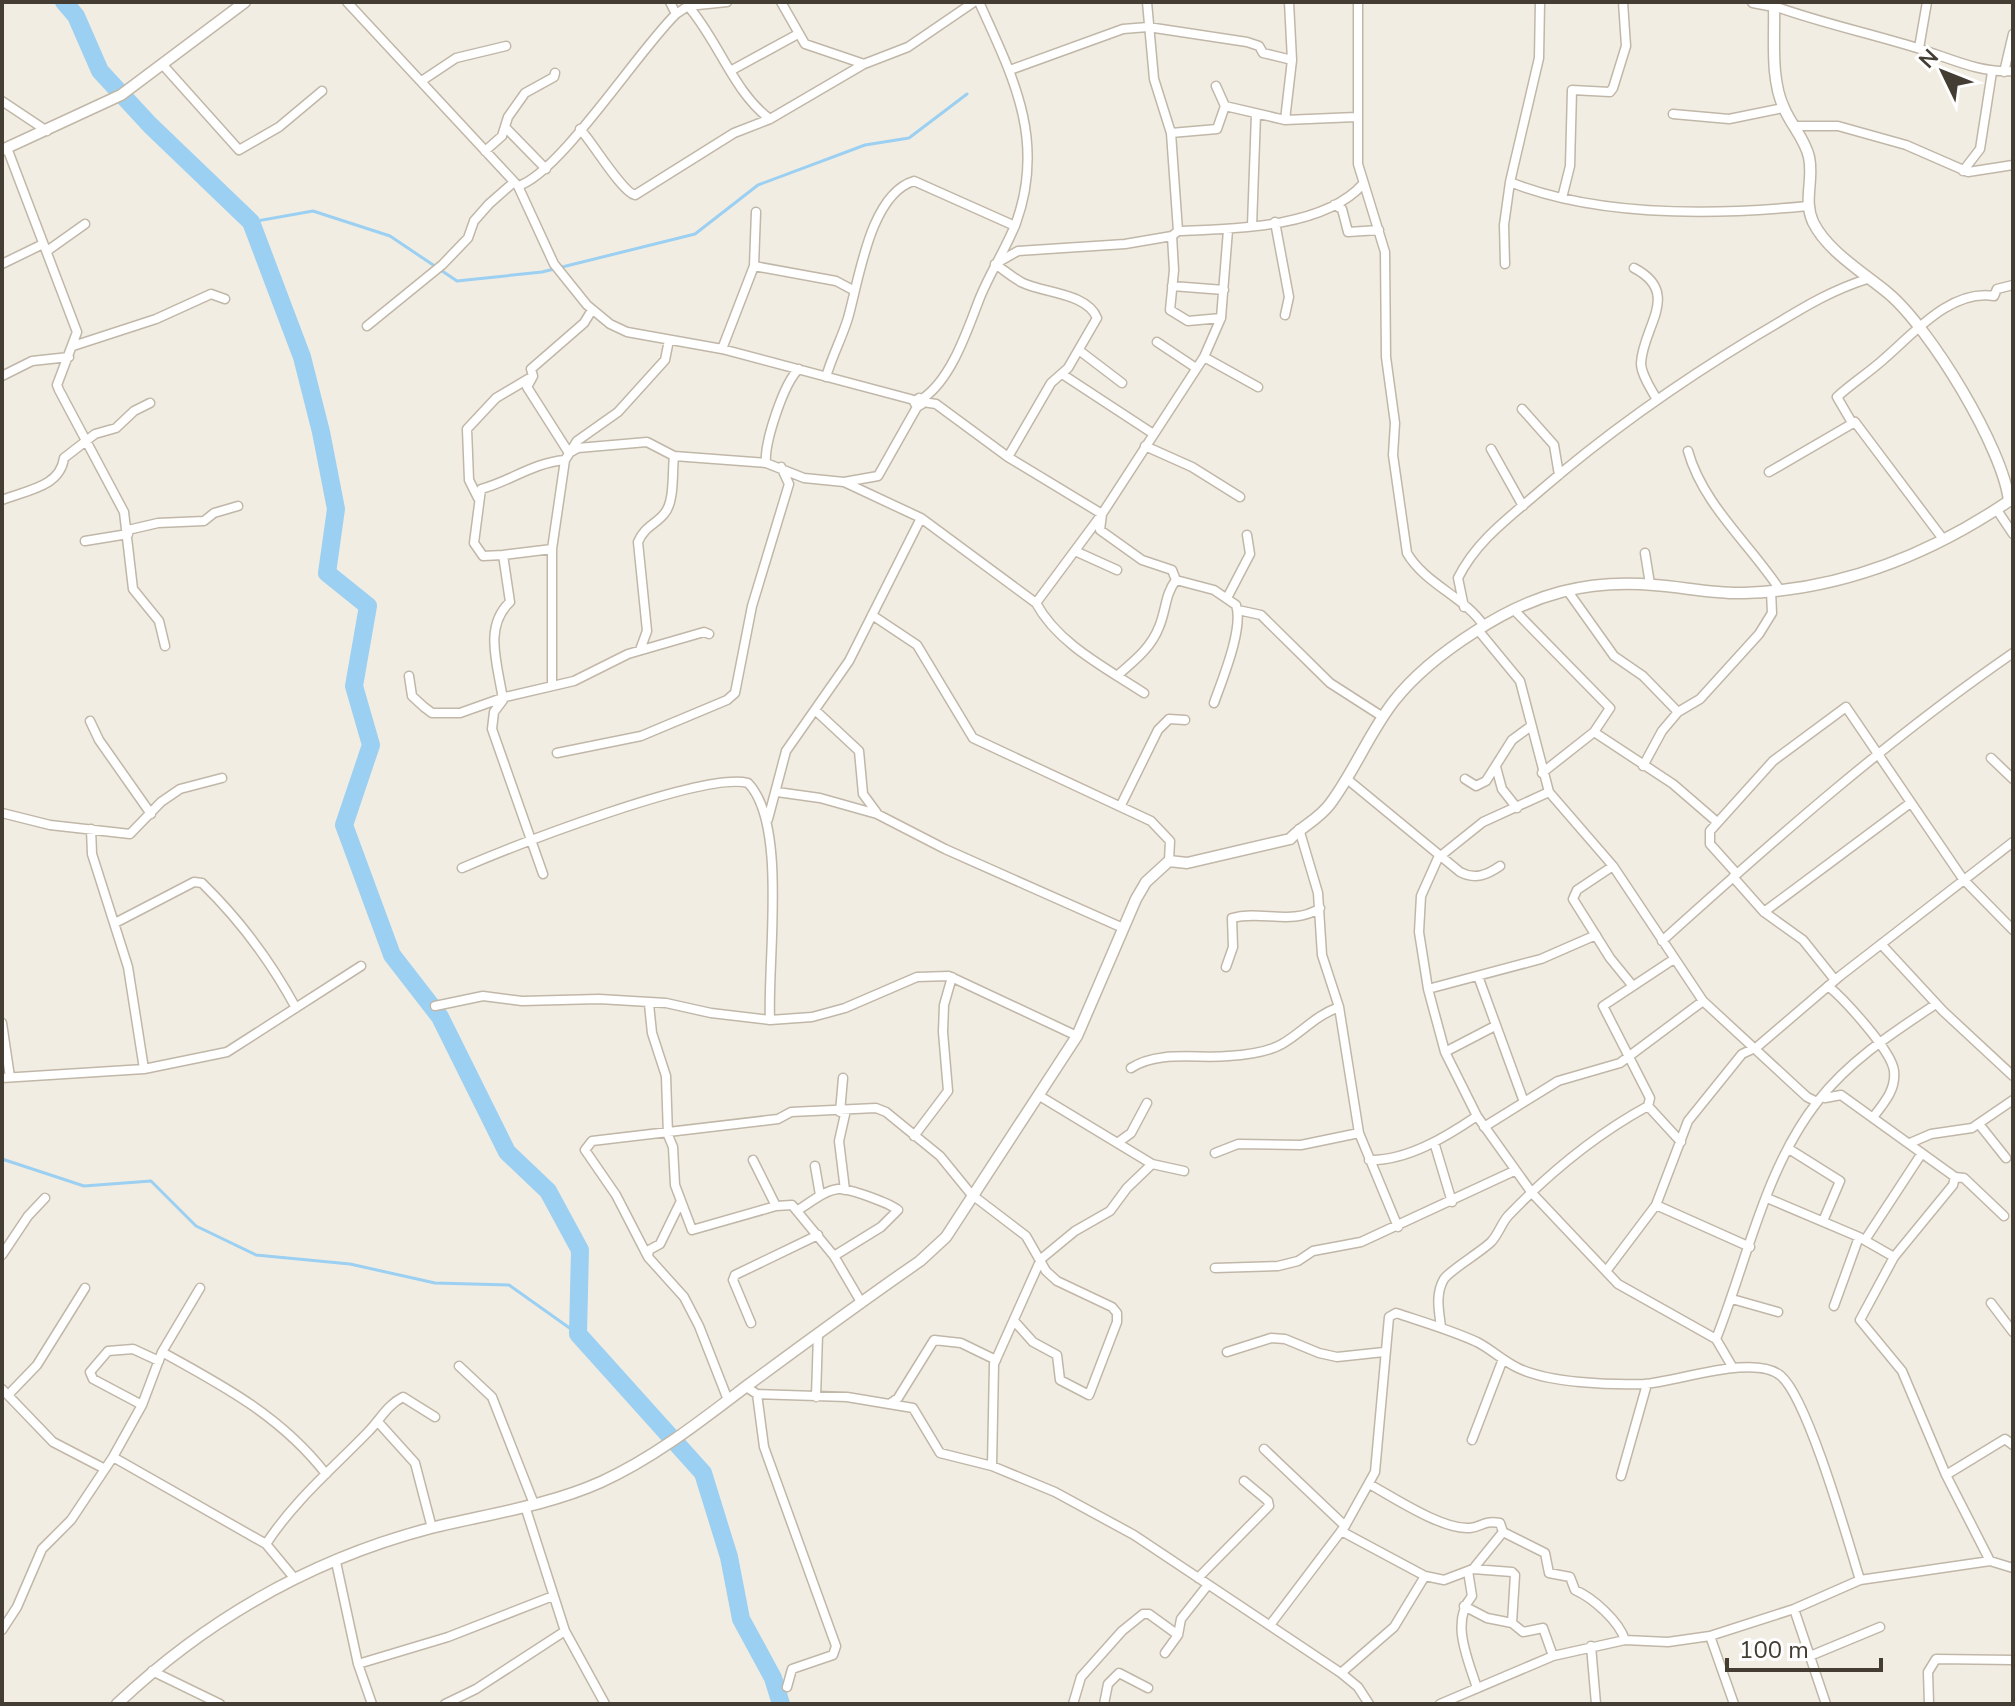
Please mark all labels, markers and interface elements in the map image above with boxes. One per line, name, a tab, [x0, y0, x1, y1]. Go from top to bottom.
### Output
north arrow	[1903, 32, 1983, 112]
text: N	[1913, 43, 1946, 75]
scale bar	[1727, 1622, 1881, 1672]
text: 100 m	[1739, 1634, 1809, 1666]

